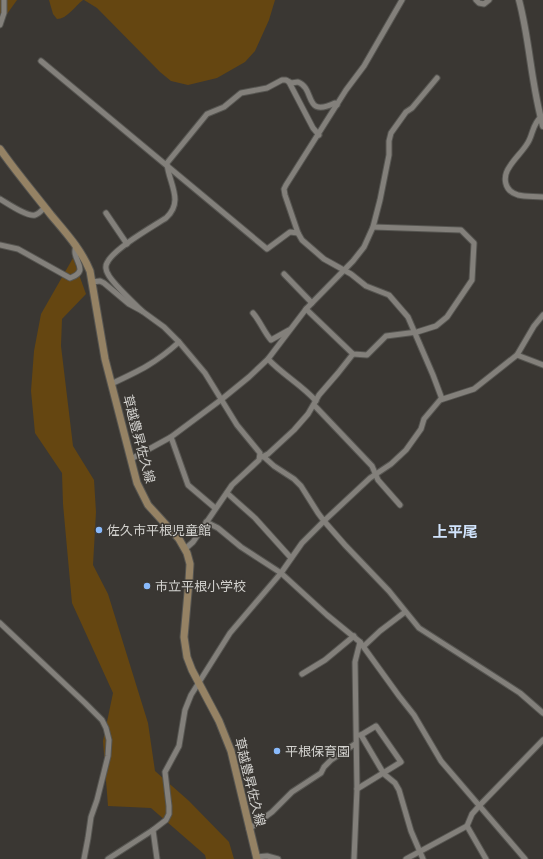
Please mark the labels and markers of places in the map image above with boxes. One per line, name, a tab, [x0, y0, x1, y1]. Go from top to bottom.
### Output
place label: 佐久市平根児童館	[107, 523, 211, 538]
marker: 佐久市平根児童館	[94, 525, 104, 535]
place label: 市立平根小学校	[155, 579, 246, 594]
marker: 市立平根小学校	[142, 581, 152, 591]
place label: 平根保育園	[285, 744, 350, 759]
marker: 平根保育園	[272, 746, 282, 756]

